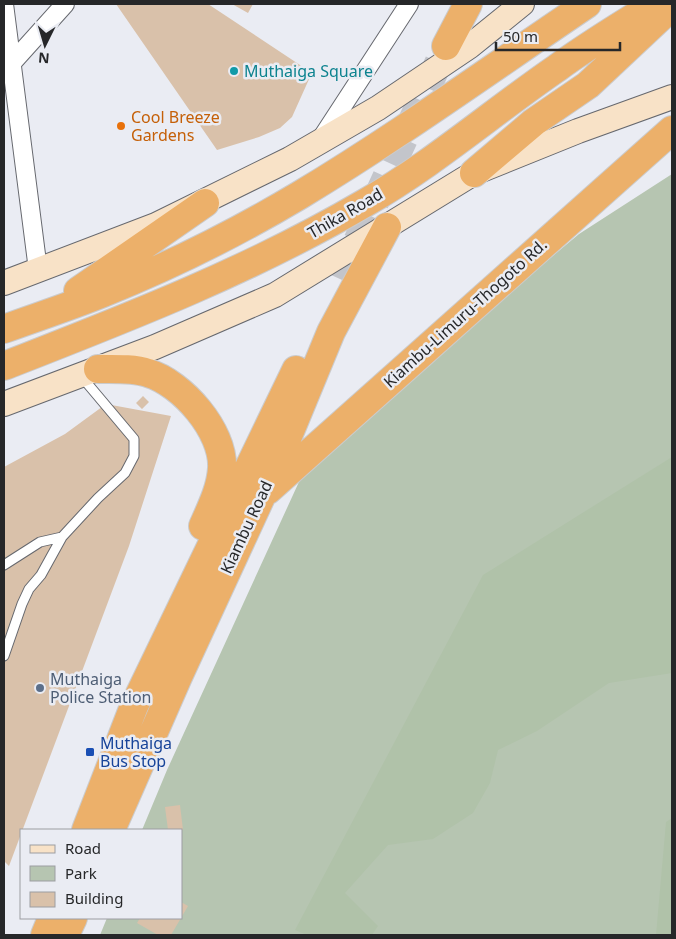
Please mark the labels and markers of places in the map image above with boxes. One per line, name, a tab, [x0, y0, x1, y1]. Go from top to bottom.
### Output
place label: Muthaiga Square	[244, 60, 373, 82]
marker: Muthaiga Square	[228, 65, 240, 77]
place label: Cool Breeze Gardens	[131, 106, 220, 146]
marker: Cool Breeze Gardens	[115, 120, 127, 132]
place label: Muthaiga Police Station	[50, 668, 152, 708]
marker: Muthaiga Police Station	[34, 682, 46, 694]
place label: Muthaiga Bus Stop	[100, 732, 172, 772]
marker: Muthaiga Bus Stop	[84, 746, 96, 758]

